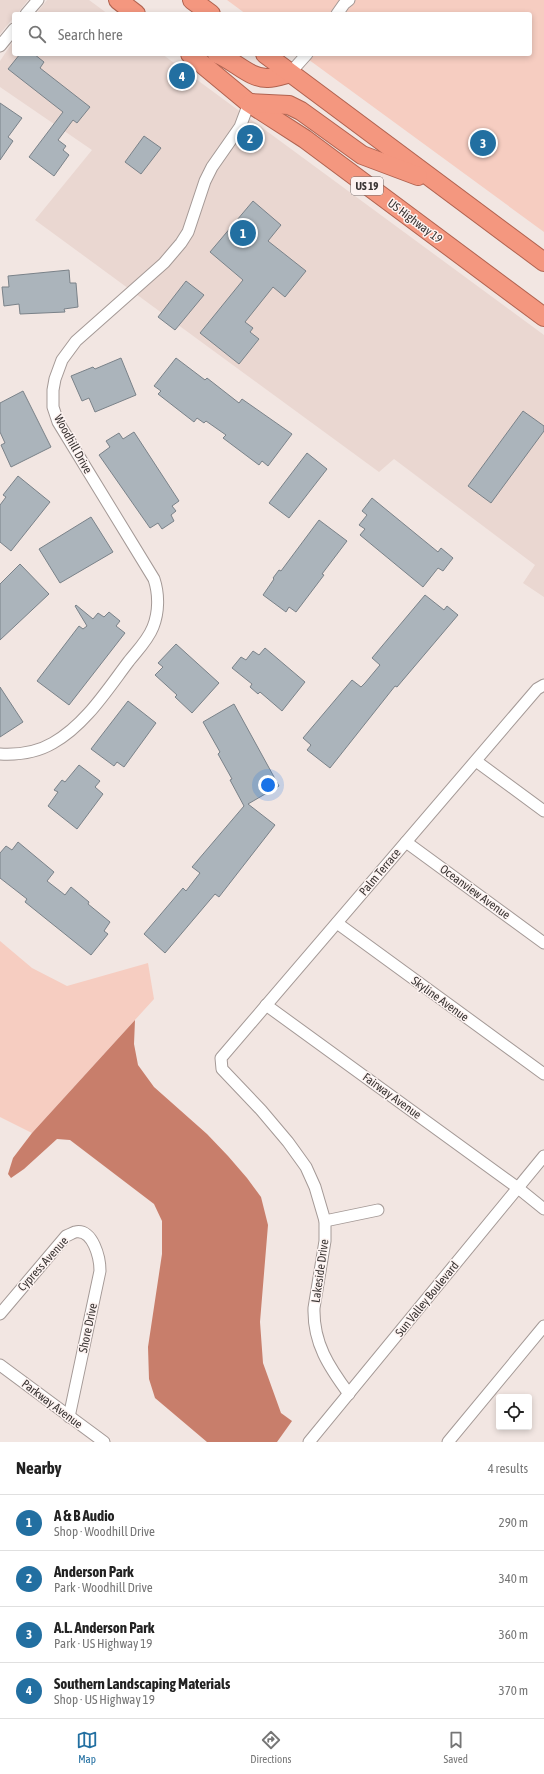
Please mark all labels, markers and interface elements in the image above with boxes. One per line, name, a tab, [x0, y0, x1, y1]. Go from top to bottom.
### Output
search box	[12, 12, 532, 56]
icon: search	[26, 23, 48, 45]
text: Search here	[58, 26, 123, 43]
pin: 4	[169, 61, 195, 91]
pin: 2	[237, 123, 263, 153]
pin: 3	[470, 128, 496, 158]
road number: US 19	[351, 177, 383, 195]
street label: US Highway 19	[385, 196, 445, 246]
pin: 1	[230, 218, 256, 248]
street label: Woodhill Drive	[51, 412, 95, 476]
your location	[258, 775, 278, 795]
street label: Palm Terrace	[356, 846, 404, 898]
street label: Oceanview Avenue	[437, 862, 513, 922]
street label: Skyline Avenue	[409, 974, 471, 1024]
street label: Fairway Avenue	[360, 1070, 424, 1122]
street label: Cypress Avenue	[15, 1234, 71, 1294]
street label: Lakeside Drive	[309, 1238, 331, 1304]
street label: Sun Valley Boulevard	[392, 1259, 462, 1339]
street label: Shore Drive	[76, 1302, 100, 1354]
street label: Parkway Avenue	[19, 1377, 85, 1431]
map controls	[496, 1394, 532, 1430]
button: locate	[496, 1394, 532, 1430]
text: Nearby	[16, 1458, 62, 1478]
text: 4 results	[488, 1461, 528, 1476]
text: A & B Audio	[54, 1507, 115, 1524]
text: 1	[26, 1515, 32, 1530]
text: 290 m	[499, 1515, 528, 1530]
text: Shop · Woodhill Drive	[54, 1524, 155, 1539]
text: Anderson Park	[54, 1563, 134, 1580]
text: 2	[26, 1571, 32, 1586]
text: 340 m	[499, 1571, 528, 1586]
text: Park · Woodhill Drive	[54, 1580, 153, 1595]
text: A.L. Anderson Park	[54, 1619, 154, 1636]
text: 3	[26, 1627, 32, 1642]
text: 360 m	[499, 1627, 528, 1642]
text: Park · US Highway 19	[54, 1636, 152, 1651]
text: Southern Landscaping Materials	[54, 1675, 230, 1692]
text: 4	[26, 1683, 32, 1698]
text: 370 m	[499, 1683, 528, 1698]
text: Shop · US Highway 19	[54, 1692, 155, 1707]
tab: Map	[76, 1729, 98, 1765]
tab: Directions	[250, 1729, 291, 1765]
tab: Saved	[444, 1729, 468, 1765]

